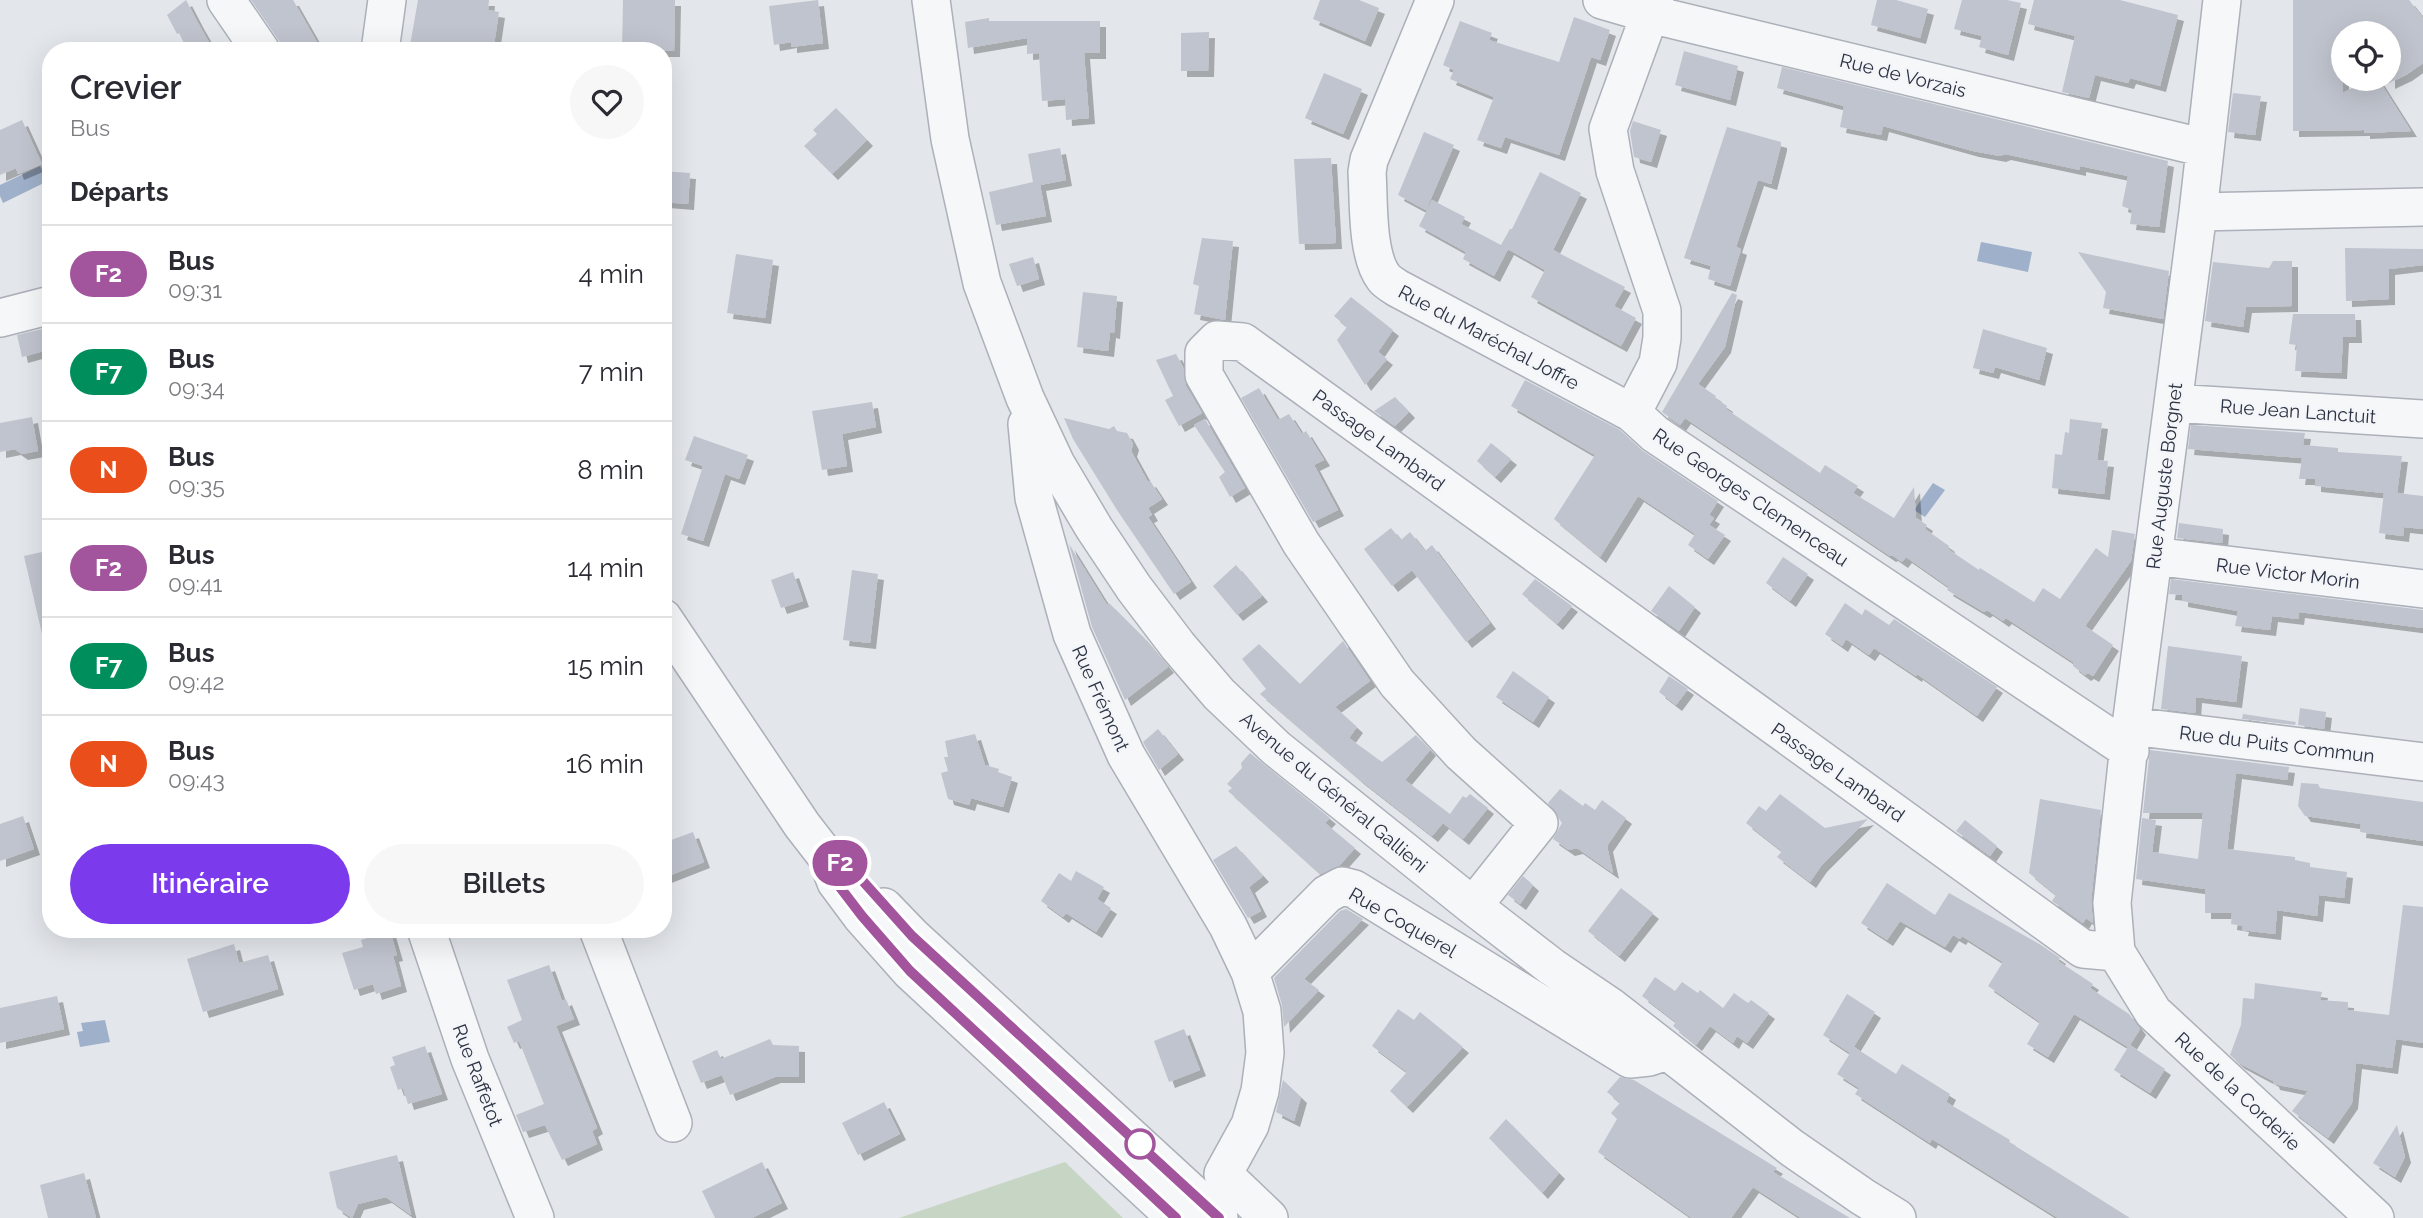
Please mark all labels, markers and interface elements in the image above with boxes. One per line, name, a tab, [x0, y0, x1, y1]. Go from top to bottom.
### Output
map controls	[2331, 21, 2401, 91]
button: locate	[2331, 21, 2401, 91]
street label: Rue de Vorzais	[1838, 49, 1968, 101]
button: heart	[570, 65, 644, 139]
text: Crevier	[70, 68, 182, 107]
text: Bus	[70, 114, 110, 141]
text: Départs	[70, 177, 169, 207]
text: Bus	[168, 246, 215, 276]
text: F2	[95, 259, 122, 288]
text: 4 min	[578, 259, 644, 289]
text: 09:31	[168, 276, 222, 303]
street label: Rue du Maréchal Joffre	[1395, 280, 1583, 394]
text: Bus	[168, 344, 215, 374]
text: F7	[95, 357, 122, 386]
text: 7 min	[579, 357, 644, 387]
text: 09:34	[168, 374, 225, 401]
street label: Rue Auguste Borgnet	[2142, 381, 2186, 571]
street label: Passage Lambard	[1309, 385, 1449, 495]
street label: Rue Jean Lanctuit	[2219, 395, 2377, 427]
street label: Rue Georges Clemenceau	[1649, 423, 1853, 571]
text: Bus	[168, 442, 215, 472]
text: N	[99, 455, 118, 484]
text: 8 min	[577, 455, 644, 485]
text: 09:35	[168, 472, 225, 499]
text: Bus	[168, 540, 215, 570]
text: F2	[95, 553, 122, 582]
text: 14 min	[567, 553, 644, 583]
street label: Rue Victor Morin	[2215, 553, 2361, 593]
text: 09:41	[168, 570, 222, 597]
text: Bus	[168, 638, 215, 668]
street label: Rue Frémont	[1068, 642, 1134, 755]
text: F7	[95, 651, 122, 680]
text: 15 min	[567, 651, 644, 681]
text: 09:42	[168, 668, 224, 695]
street label: Avenue du Général Gallieni	[1236, 707, 1432, 877]
street label: Passage Lambard	[1767, 718, 1909, 826]
street label: Rue du Puits Commun	[2178, 721, 2376, 767]
text: Bus	[168, 736, 215, 766]
text: N	[99, 749, 118, 778]
text: 16 min	[566, 749, 644, 779]
text: 09:43	[168, 766, 225, 793]
line badge: F2	[808, 840, 872, 886]
button: Itinéraire	[70, 844, 350, 924]
button: Billets	[364, 844, 644, 924]
text: F2	[826, 848, 854, 877]
street label: Rue Coquerel	[1345, 882, 1461, 962]
street label: Rue Raffetot	[448, 1021, 508, 1130]
street label: Rue de la Corderie	[2171, 1027, 2305, 1155]
unlabelled marker	[1125, 1129, 1155, 1159]

